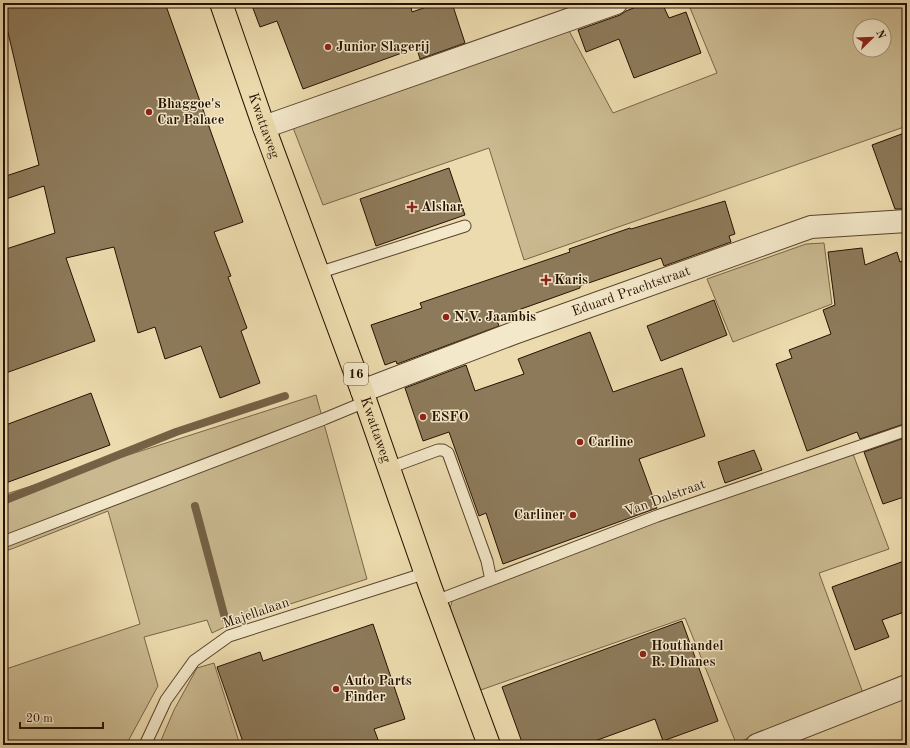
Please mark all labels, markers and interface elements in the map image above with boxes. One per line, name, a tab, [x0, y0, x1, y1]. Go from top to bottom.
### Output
north arrow	[852, 18, 892, 58]
text: N	[873, 29, 887, 41]
place label: Junior Slagerij	[336, 40, 429, 54]
marker: Junior Slagerij	[323, 42, 333, 52]
street label: Kwattaweg	[246, 91, 282, 161]
place label: Bhaggoe's Car Palace	[157, 97, 224, 127]
marker: Bhaggoe's Car Palace	[144, 107, 154, 117]
place label: Alshar	[421, 200, 463, 214]
marker: Alshar	[406, 201, 418, 213]
street label: Eduard Prachtstraat	[570, 264, 692, 319]
place label: Karis	[554, 273, 588, 287]
marker: Karis	[541, 275, 551, 285]
place label: N.V. Jaambis	[454, 310, 536, 324]
marker: N.V. Jaambis	[441, 312, 451, 322]
road number: 16	[344, 363, 368, 385]
street label: Kwattaweg	[358, 395, 394, 465]
place label: ESFO	[431, 410, 469, 424]
marker: ESFO	[418, 412, 428, 422]
place label: Carline	[588, 435, 633, 449]
marker: Carline	[575, 437, 585, 447]
street label: Van Dalstraat	[623, 477, 707, 519]
place label: Carliner	[514, 508, 565, 522]
marker: Carliner	[568, 510, 578, 520]
street label: Majellalaan	[221, 595, 291, 631]
place label: Houthandel R. Dhanes	[651, 639, 724, 669]
marker: Houthandel R. Dhanes	[638, 649, 648, 659]
place label: Auto Parts Finder	[344, 674, 412, 704]
marker: Auto Parts Finder	[331, 684, 341, 694]
scale bar	[20, 704, 103, 730]
text: 20 m	[26, 713, 53, 725]

